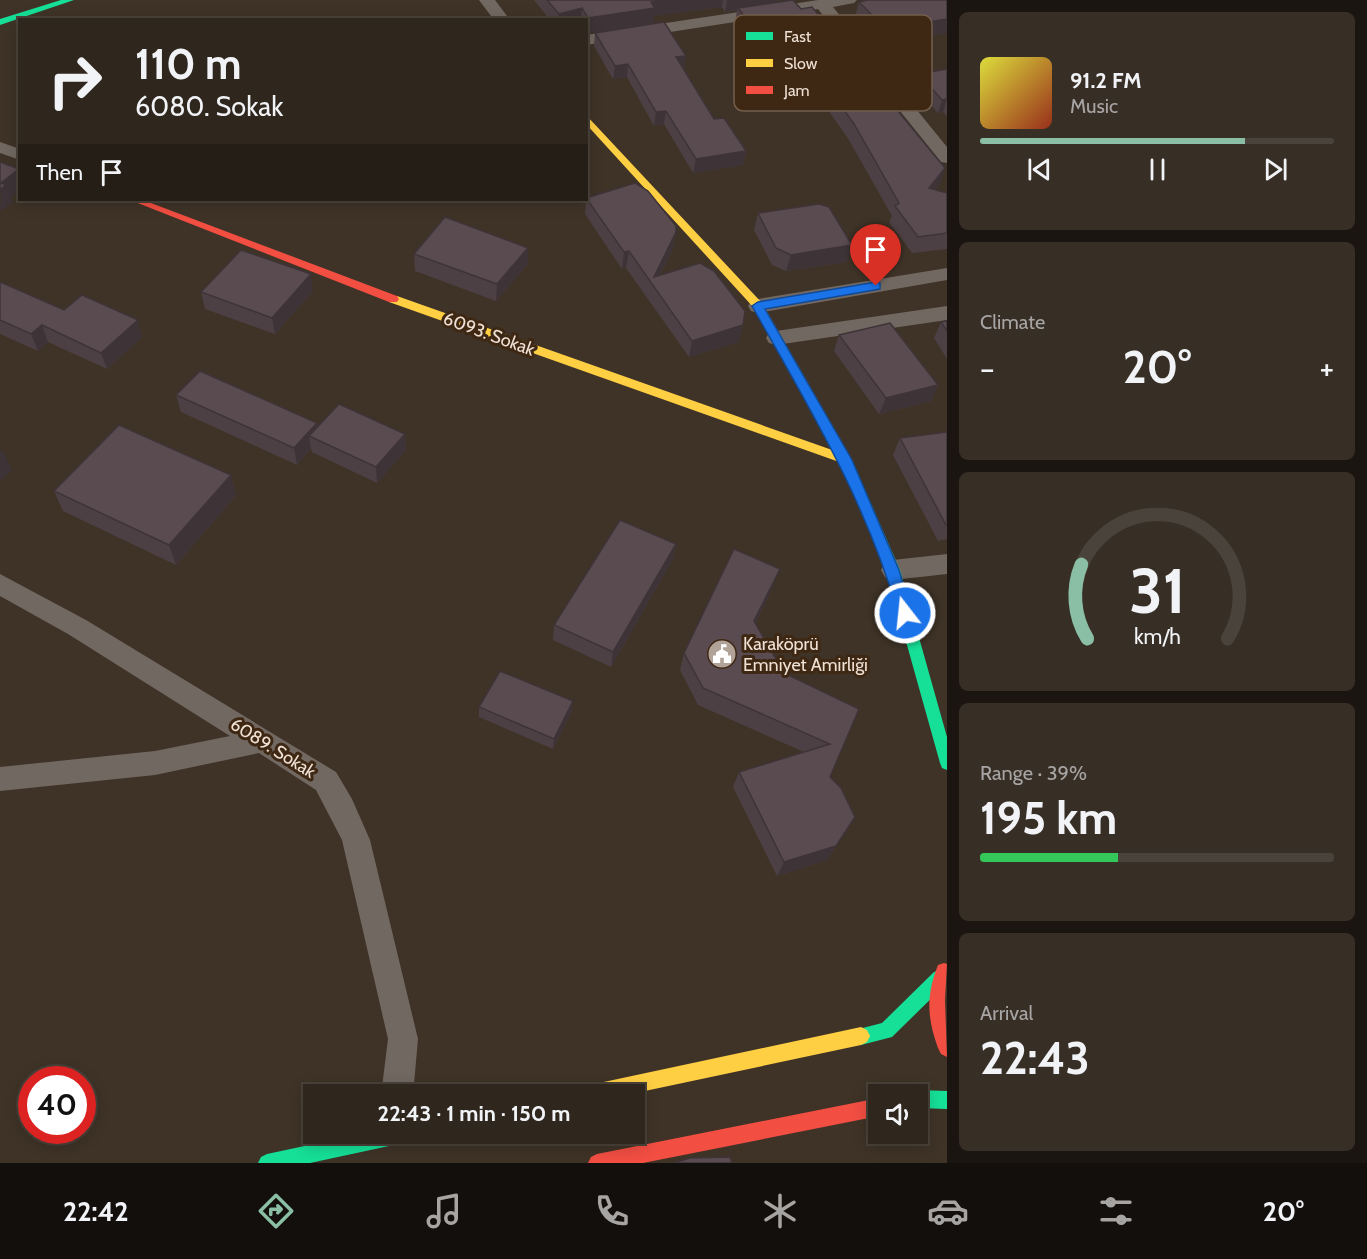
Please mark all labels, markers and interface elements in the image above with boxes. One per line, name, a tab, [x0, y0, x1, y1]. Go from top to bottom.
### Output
legend	[734, 15, 932, 111]
text: Fast	[784, 27, 812, 46]
text: 110 m	[135, 38, 242, 90]
icon: right	[36, 42, 114, 120]
text: Slow	[784, 54, 818, 73]
text: 91.2 FM	[1070, 67, 1141, 94]
text: Jam	[783, 81, 810, 100]
text: 6080. Sokak	[135, 90, 283, 123]
text: Music	[1070, 94, 1118, 118]
icon: previous	[1023, 153, 1056, 186]
icon: pause	[1141, 153, 1174, 186]
icon: next	[1259, 153, 1292, 186]
icon: arrive	[95, 156, 128, 189]
text: Then	[36, 159, 83, 186]
pin	[850, 224, 901, 286]
icon: arrive	[859, 233, 892, 266]
street label: 6093. Sokak	[440, 307, 539, 361]
text: Climate	[980, 310, 1045, 334]
text: 20°	[1123, 340, 1191, 394]
text: −	[980, 348, 995, 388]
text: +	[1319, 348, 1334, 388]
text: 31	[1129, 553, 1185, 629]
position arrow	[873, 581, 937, 645]
text: km/h	[1134, 623, 1180, 649]
place label: Karaköprü Emniyet Amirliği	[743, 633, 868, 676]
public building icon: Karaköprü Emniyet Amirliği	[706, 638, 738, 670]
street label: 6089. Sokak	[226, 713, 320, 783]
text: Range · 39%	[980, 761, 1087, 785]
text: 195 km	[980, 791, 1117, 845]
text: Arrival	[980, 1001, 1033, 1025]
text: 22:43	[980, 1031, 1090, 1085]
speed limit sign: 40	[18, 1066, 96, 1144]
map controls	[868, 1084, 928, 1144]
button: sound	[868, 1084, 928, 1144]
text: 22:43 · 1 min · 150 m	[378, 1100, 570, 1127]
icon: directions	[255, 1190, 297, 1232]
icon: music	[423, 1190, 465, 1232]
icon: phone	[591, 1190, 633, 1232]
icon: climate	[759, 1190, 801, 1232]
icon: car	[927, 1190, 969, 1232]
icon: filters	[1095, 1190, 1137, 1232]
text: 22:42	[63, 1195, 129, 1228]
text: 20°	[1263, 1195, 1304, 1228]

